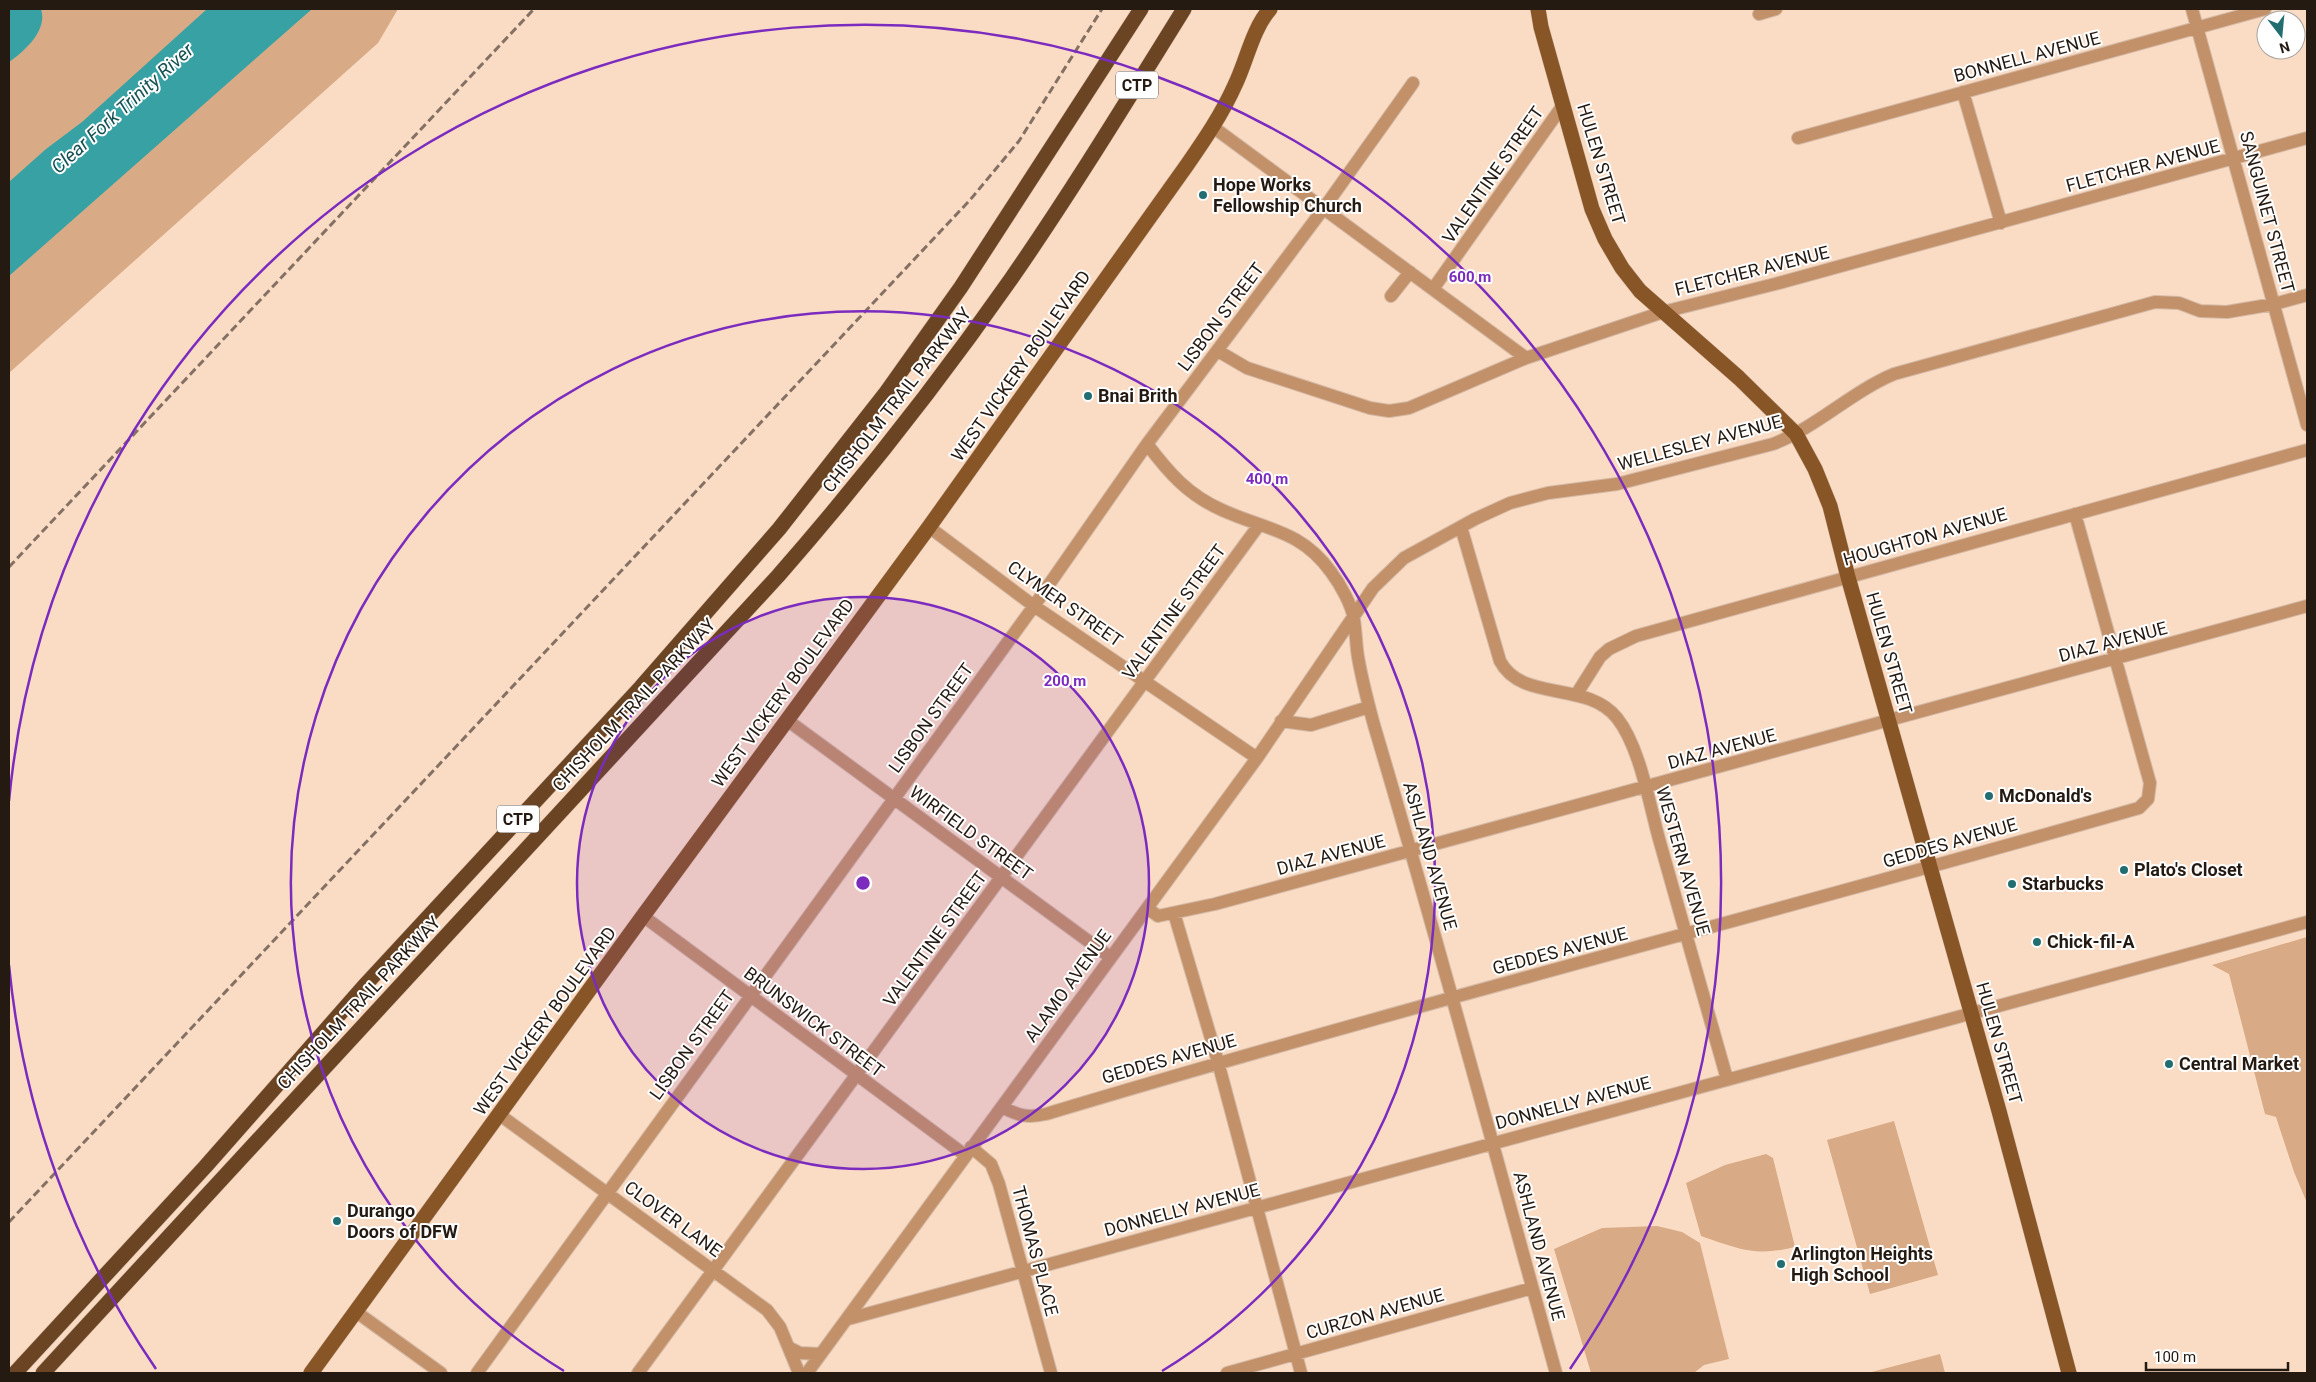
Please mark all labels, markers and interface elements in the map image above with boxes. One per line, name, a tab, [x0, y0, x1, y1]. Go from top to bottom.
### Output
north arrow	[2256, 10, 2306, 60]
street label: BONNELL AVENUE	[1951, 27, 2102, 86]
water label: Clear Fork Trinity River	[47, 38, 199, 178]
text: N	[2278, 38, 2292, 57]
road number: CTP	[1116, 72, 1158, 98]
street label: HULEN STREET	[1573, 101, 1630, 227]
street label: VALENTINE STREET	[1437, 102, 1548, 247]
street label: SANGUINET STREET	[2236, 129, 2299, 295]
street label: FLETCHER AVENUE	[2064, 135, 2222, 196]
place label: Hope Works Fellowship Church	[1213, 174, 1362, 216]
marker: Hope Works Fellowship Church	[1197, 189, 1209, 201]
street label: FLETCHER AVENUE	[1673, 241, 1831, 300]
street label: LISBON STREET	[1173, 258, 1268, 375]
street label: WEST VICKERY BOULEVARD	[947, 266, 1095, 465]
text: 600 m	[1449, 268, 1491, 286]
street label: CHISHOLM TRAIL PARKWAY	[818, 303, 976, 496]
place label: Bnai Brith	[1098, 385, 1177, 406]
marker: Bnai Brith	[1082, 390, 1094, 402]
street label: WELLESLEY AVENUE	[1615, 410, 1784, 475]
text: 400 m	[1246, 470, 1288, 488]
street label: HOUGHTON AVENUE	[1841, 503, 2009, 570]
street label: VALENTINE STREET	[1117, 540, 1230, 683]
street label: CLYMER STREET	[1004, 556, 1127, 651]
street label: HULEN STREET	[1862, 590, 1917, 716]
street label: WEST VICKERY BOULEVARD	[707, 594, 858, 791]
street label: CHISHOLM TRAIL PARKWAY	[548, 614, 720, 796]
street label: DIAZ AVENUE	[2056, 617, 2169, 666]
street label: LISBON STREET	[884, 659, 977, 776]
text: 200 m	[1044, 672, 1086, 690]
street label: DIAZ AVENUE	[1665, 724, 1778, 773]
street label: ASHLAND AVENUE	[1399, 779, 1462, 932]
street label: WIRFIELD STREET	[906, 781, 1037, 884]
street label: WESTERN AVENUE	[1652, 784, 1715, 938]
place label: McDonald's	[1999, 785, 2092, 806]
marker: McDonald's	[1983, 790, 1995, 802]
road number: CTP	[497, 806, 539, 832]
street label: GEDDES AVENUE	[1880, 813, 2020, 872]
street label: DIAZ AVENUE	[1274, 830, 1387, 879]
place label: Plato's Closet	[2134, 859, 2243, 880]
marker: Plato's Closet	[2118, 864, 2130, 876]
street label: VALENTINE STREET	[878, 867, 991, 1010]
place label: Starbucks	[2022, 873, 2104, 894]
centre of rings	[854, 874, 872, 892]
marker: Starbucks	[2006, 878, 2018, 890]
street label: CHISHOLM TRAIL PARKWAY	[273, 912, 445, 1094]
street label: WEST VICKERY BOULEVARD	[469, 922, 620, 1119]
street label: GEDDES AVENUE	[1490, 922, 1630, 979]
street label: ALAMO AVENUE	[1020, 926, 1115, 1046]
place label: Chick-fil-A	[2047, 931, 2136, 952]
marker: Chick-fil-A	[2031, 936, 2043, 948]
street label: BRUNSWICK STREET	[740, 962, 889, 1081]
street label: HULEN STREET	[1972, 980, 2027, 1106]
street label: LISBON STREET	[645, 986, 738, 1103]
street label: GEDDES AVENUE	[1099, 1029, 1239, 1088]
place label: Central Market	[2179, 1053, 2299, 1074]
marker: Central Market	[2163, 1058, 2175, 1070]
street label: DONNELLY AVENUE	[1493, 1072, 1653, 1133]
street label: ASHLAND AVENUE	[1509, 1169, 1569, 1323]
street label: CLOVER LANE	[621, 1176, 726, 1261]
street label: DONNELLY AVENUE	[1102, 1179, 1262, 1240]
street label: THOMAS PLACE	[1008, 1184, 1063, 1318]
place label: Durango Doors of DFW	[347, 1200, 458, 1242]
marker: Durango Doors of DFW	[331, 1215, 343, 1227]
place label: Arlington Heights High School	[1791, 1243, 1933, 1285]
marker: Arlington Heights High School	[1775, 1258, 1787, 1270]
street label: CURZON AVENUE	[1304, 1284, 1446, 1343]
scale bar	[2146, 1340, 2288, 1372]
text: 100 m	[2154, 1348, 2196, 1366]

